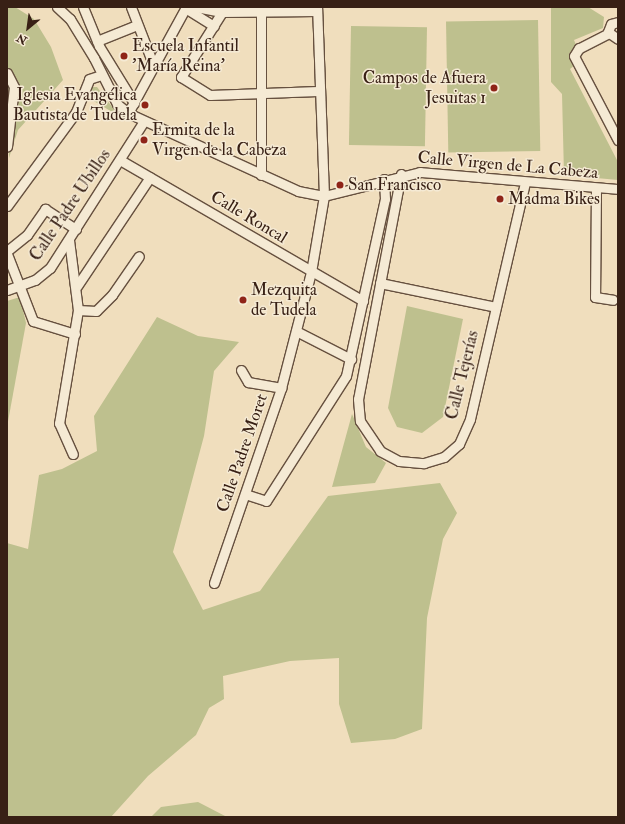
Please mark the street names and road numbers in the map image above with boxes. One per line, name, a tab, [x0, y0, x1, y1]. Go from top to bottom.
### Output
street label: Calle Padre Ubillos	[25, 145, 115, 265]
street label: Calle Virgen de La Cabeza	[417, 147, 599, 183]
street label: Calle Roncal	[207, 186, 291, 248]
street label: Calle Tejerías	[441, 328, 483, 422]
street label: Calle Padre Moret	[212, 391, 272, 515]

